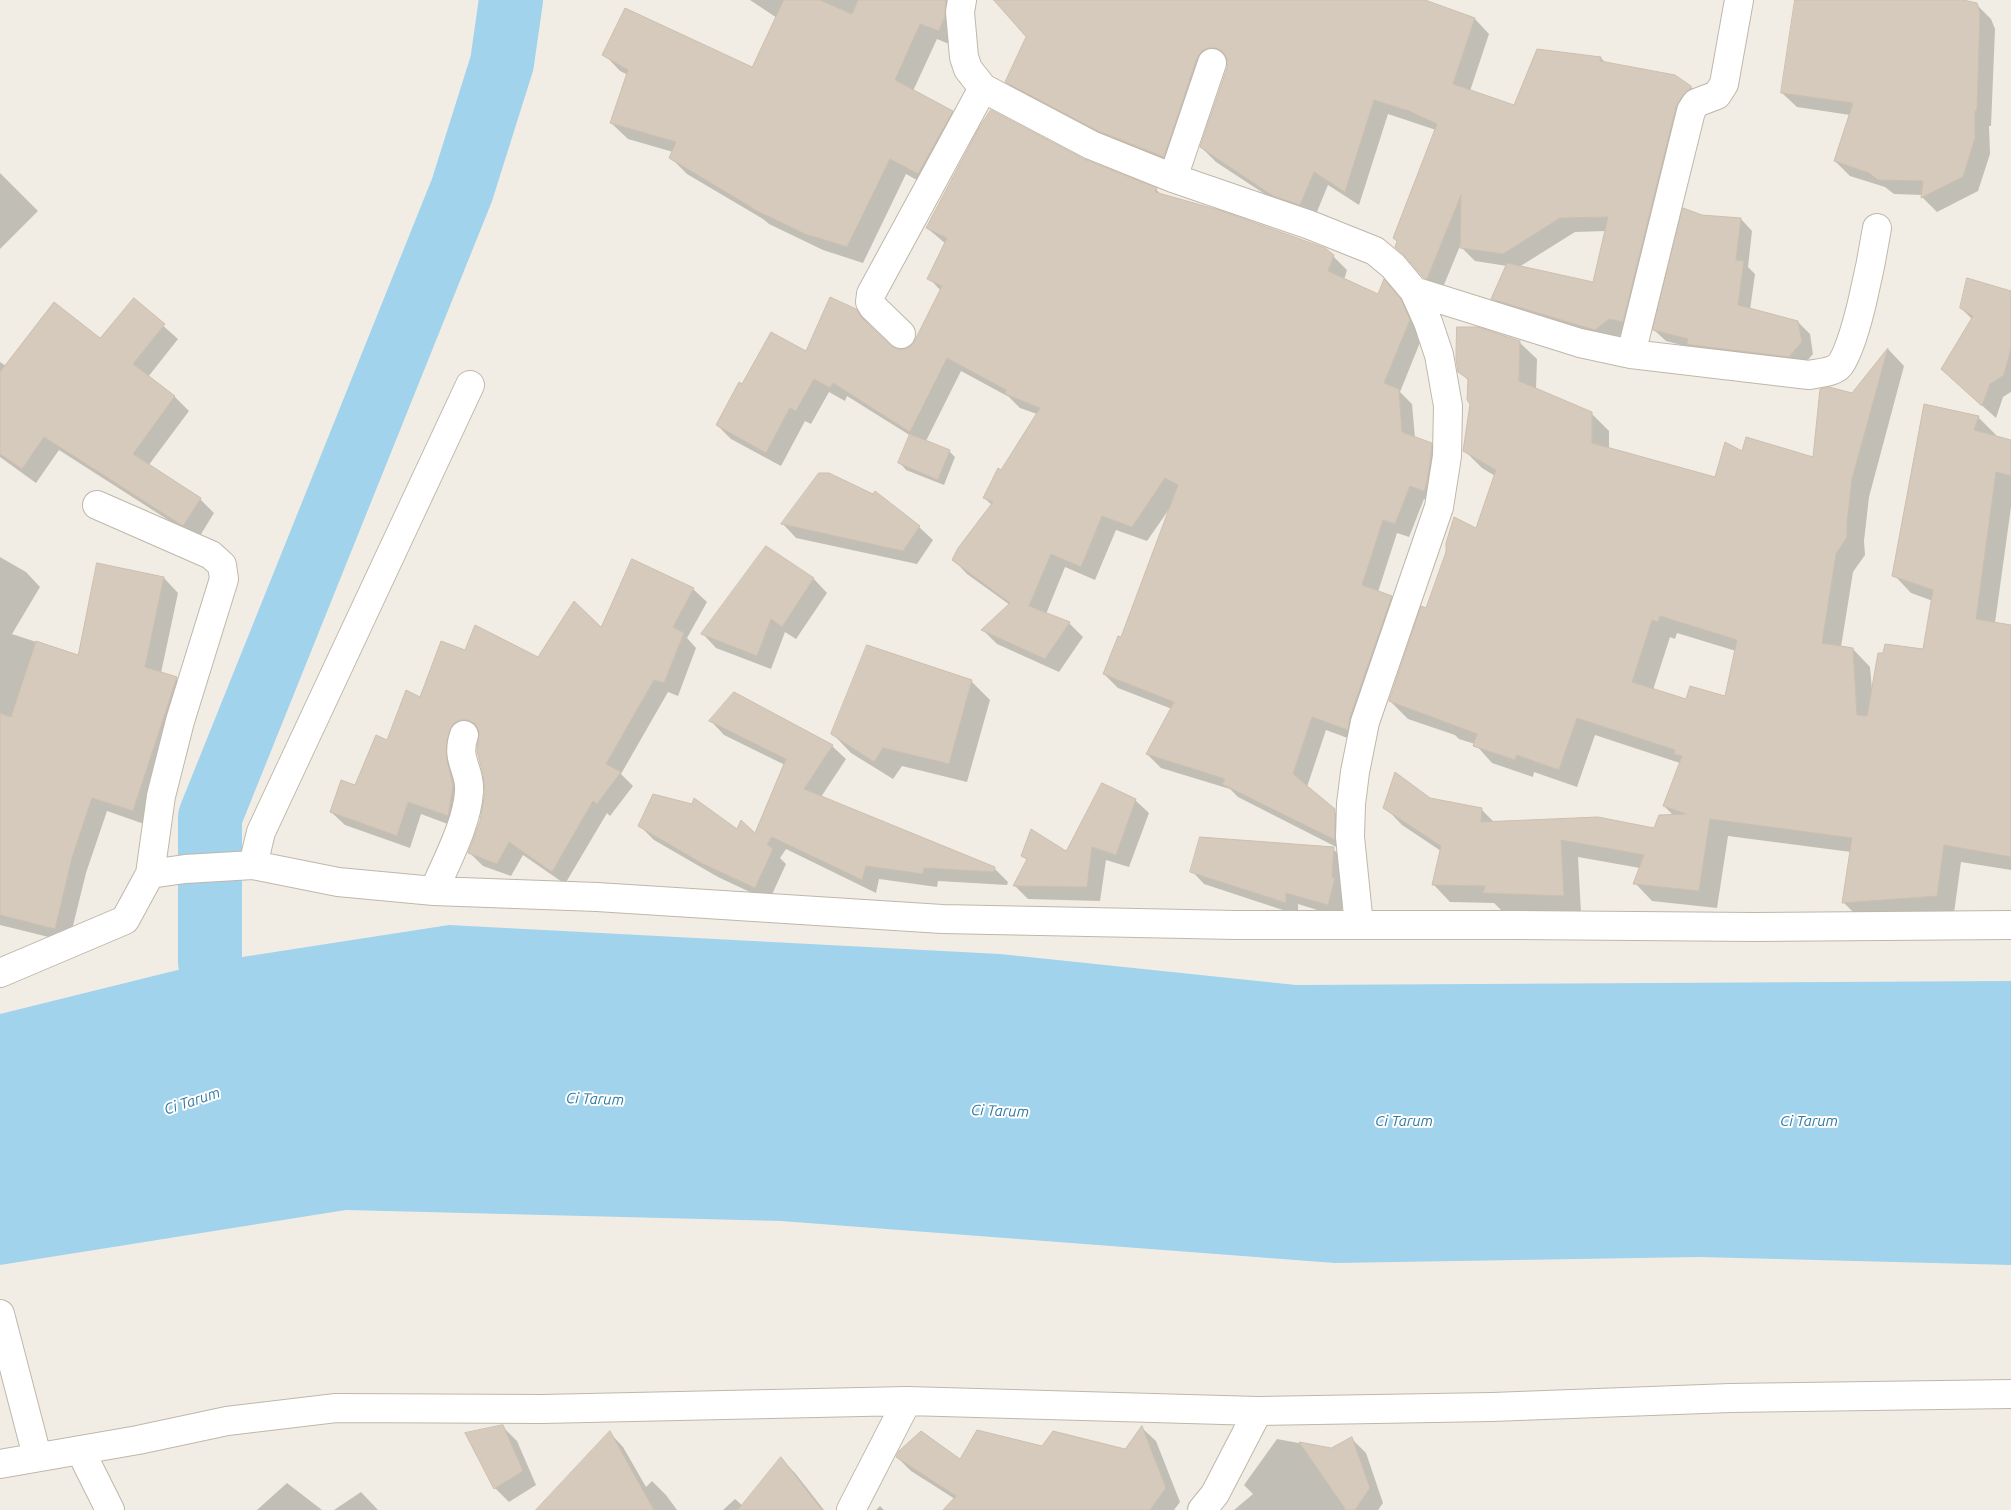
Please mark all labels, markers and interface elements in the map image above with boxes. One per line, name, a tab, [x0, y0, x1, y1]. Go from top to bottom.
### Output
water label: Ci Tarum	[162, 1083, 222, 1119]
water label: Ci Tarum	[566, 1089, 624, 1109]
water label: Ci Tarum	[971, 1101, 1029, 1121]
water label: Ci Tarum	[1375, 1112, 1433, 1130]
water label: Ci Tarum	[1780, 1112, 1838, 1130]

